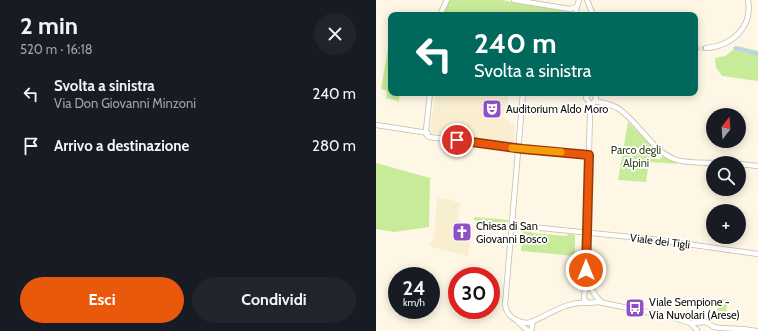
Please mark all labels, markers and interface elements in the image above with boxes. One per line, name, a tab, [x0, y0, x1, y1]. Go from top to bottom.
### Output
text: 2 min	[20, 11, 78, 40]
button: close	[314, 13, 356, 55]
text: 240 m	[474, 26, 557, 60]
icon: left	[408, 28, 460, 80]
text: 520 m · 16:18	[20, 41, 93, 57]
text: Svolta a sinistra	[474, 60, 591, 82]
text: Svolta a sinistra	[54, 77, 155, 95]
icon: left	[20, 83, 42, 105]
text: 240 m	[312, 85, 356, 103]
text: Via Don Giovanni Minzoni	[54, 95, 196, 111]
theatre icon: Auditorium Aldo Moro	[481, 98, 503, 120]
place label: Auditorium Aldo Moro	[506, 102, 608, 116]
north arrow	[706, 108, 746, 148]
map controls	[706, 108, 746, 244]
pin	[440, 123, 474, 157]
icon: arrive	[446, 129, 468, 151]
icon: arrive	[20, 135, 42, 157]
text: Arrivo a destinazione	[54, 137, 189, 155]
text: 280 m	[312, 137, 356, 155]
park label: Parco degli Alpini	[611, 143, 661, 170]
button: search	[706, 156, 746, 196]
button: +	[706, 204, 746, 244]
place label: Chiesa di San Giovanni Bosco	[476, 219, 547, 246]
church icon: Chiesa di San Giovanni Bosco	[451, 221, 473, 243]
street label: Viale dei Tigli	[629, 230, 691, 252]
position arrow	[565, 249, 607, 291]
speed limit sign: 30	[448, 267, 500, 319]
text: 24	[403, 276, 426, 300]
button: Esci	[20, 277, 184, 323]
button: Condividi	[192, 277, 356, 323]
place label: Viale Sempione - Via Nuvolari (Arese)	[649, 295, 740, 322]
text: km/h	[403, 296, 425, 309]
bus stop icon: Viale Sempione - Via Nuvolari (Arese)	[624, 297, 646, 319]

